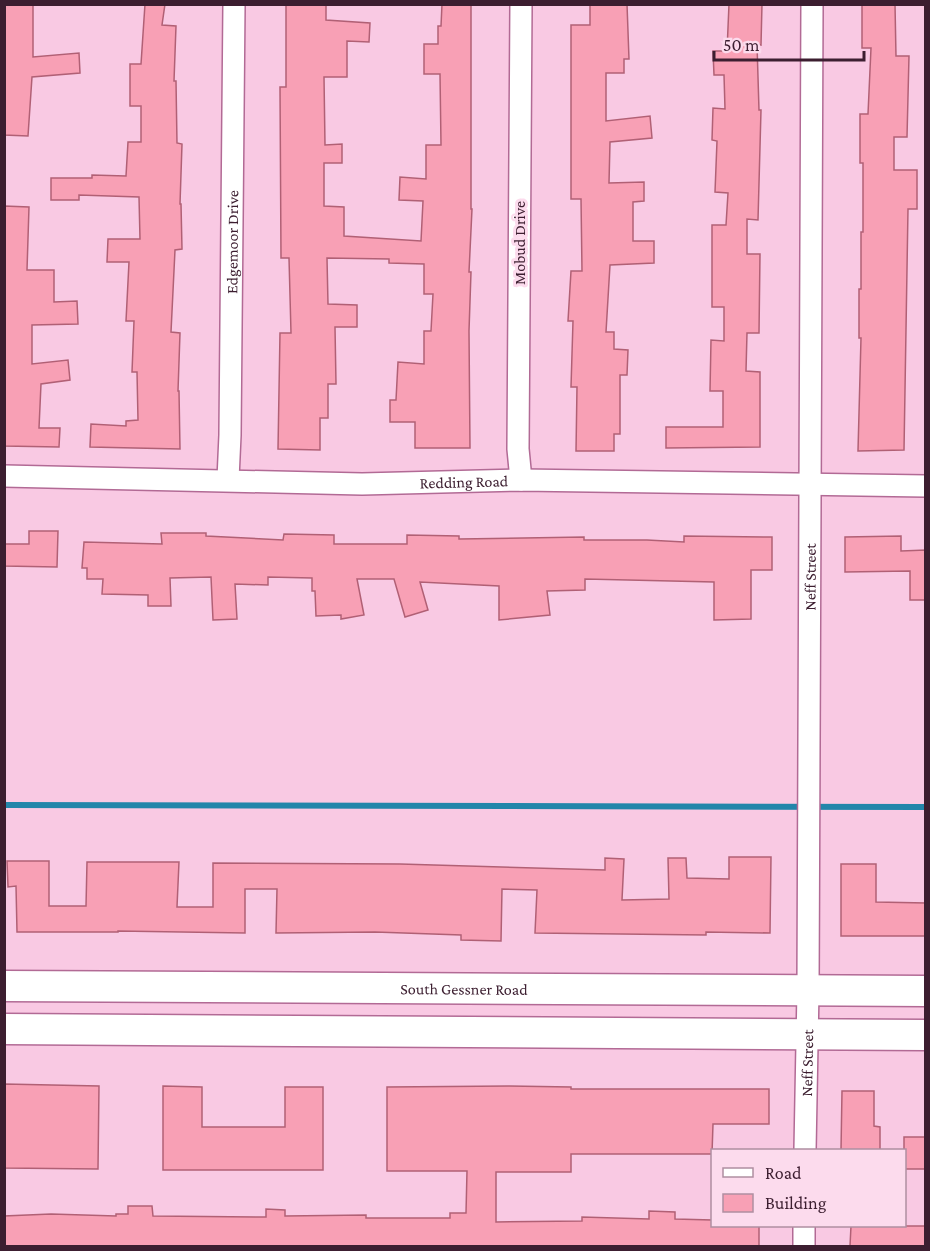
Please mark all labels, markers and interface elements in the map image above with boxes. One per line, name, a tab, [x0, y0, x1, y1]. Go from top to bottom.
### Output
scale bar	[714, 24, 864, 62]
text: 50 m	[723, 35, 760, 55]
street label: Edgemoor Drive	[223, 190, 241, 294]
street label: Mobud Drive	[511, 201, 528, 285]
street label: Redding Road	[419, 472, 509, 491]
street label: Neff Street	[801, 543, 818, 611]
street label: South Gessner Road	[400, 980, 528, 997]
street label: Neff Street	[798, 1028, 816, 1097]
legend	[711, 1149, 906, 1227]
text: Road	[765, 1163, 802, 1183]
text: Building	[765, 1193, 827, 1213]

